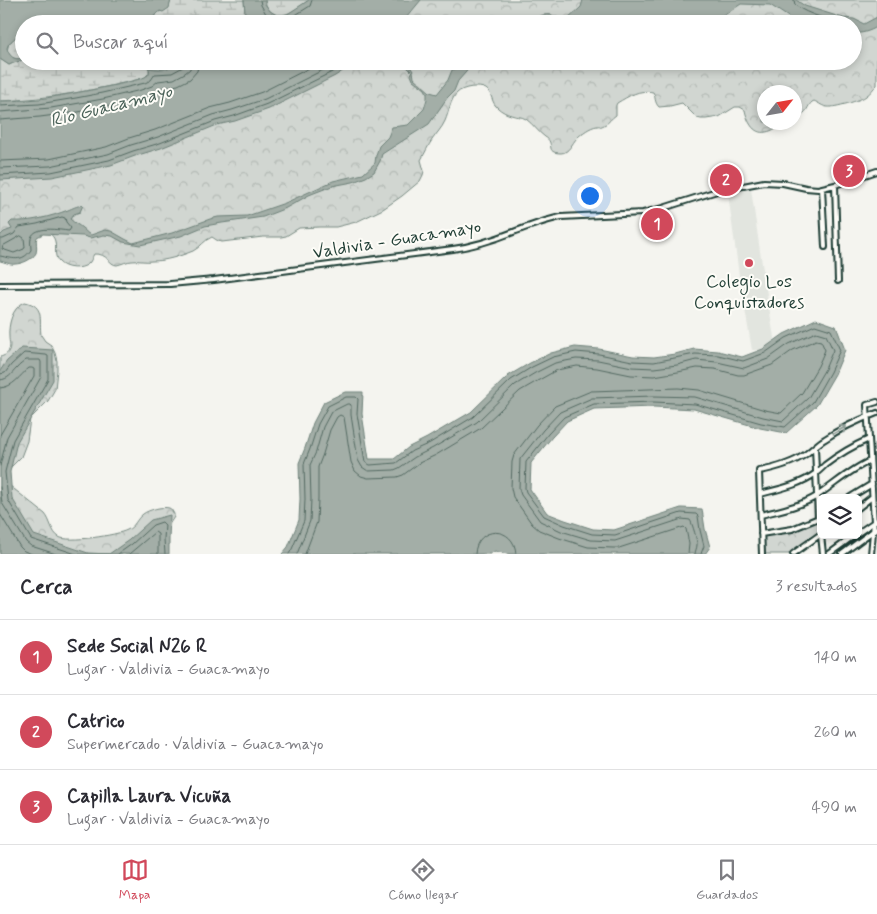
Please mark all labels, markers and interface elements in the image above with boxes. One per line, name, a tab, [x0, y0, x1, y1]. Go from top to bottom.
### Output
search box	[15, 15, 862, 70]
icon: search	[33, 29, 61, 57]
text: Buscar aquí	[73, 30, 168, 55]
water label: Río Guacamayo	[47, 79, 175, 133]
north arrow	[757, 85, 802, 130]
pin: 3	[833, 152, 865, 190]
pin: 2	[710, 161, 742, 199]
your location	[577, 183, 603, 209]
pin: 1	[641, 205, 673, 243]
street label: Valdivia - Guacamayo	[311, 215, 483, 265]
marker: Colegio Los Conquistadores	[743, 257, 755, 269]
place label: Colegio Los Conquistadores	[694, 270, 804, 315]
one-way arrow	[833, 425, 847, 435]
map controls	[817, 494, 862, 539]
button: layers	[817, 494, 862, 539]
text: Cerca	[20, 573, 73, 601]
text: 3 resultados	[776, 576, 857, 597]
text: Sede Social N26 R	[67, 634, 207, 659]
text: 1	[32, 647, 40, 668]
text: 140 m	[813, 647, 857, 668]
text: Lugar · Valdivia - Guacamayo	[67, 659, 270, 680]
text: Catrico	[67, 709, 125, 734]
text: 2	[32, 722, 40, 743]
text: 260 m	[814, 722, 857, 743]
text: Supermercado · Valdivia - Guacamayo	[67, 734, 323, 755]
text: Capilla Laura Vicuña	[67, 784, 231, 809]
text: 3	[32, 797, 40, 818]
text: 490 m	[811, 797, 857, 818]
text: Lugar · Valdivia - Guacamayo	[67, 809, 270, 830]
tab: Mapa	[119, 856, 151, 904]
tab: Cómo llegar	[388, 856, 458, 904]
tab: Guardados	[696, 856, 758, 904]

